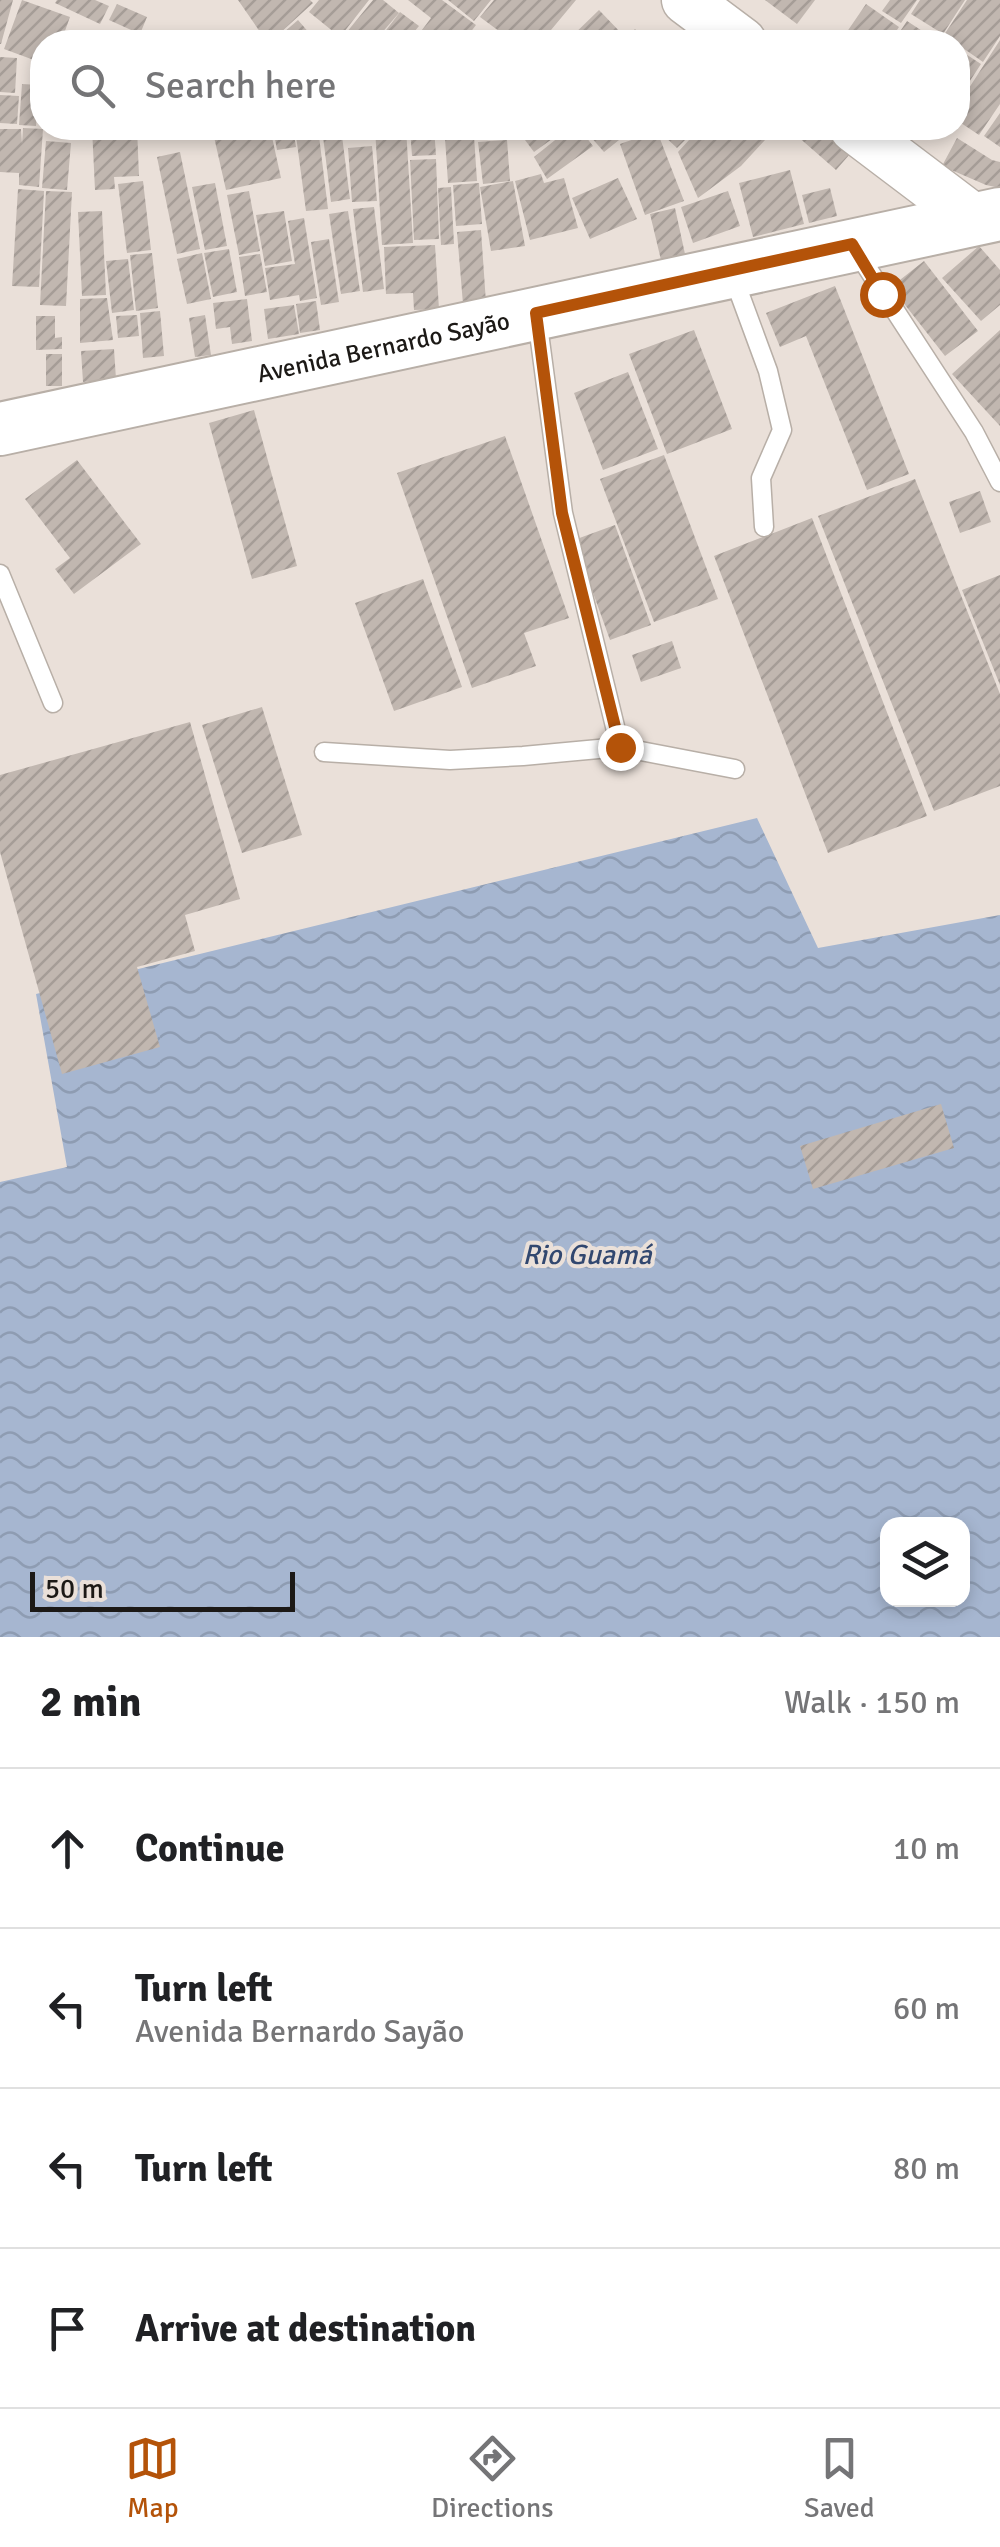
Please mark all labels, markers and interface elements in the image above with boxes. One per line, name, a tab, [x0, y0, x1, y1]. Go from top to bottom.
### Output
search box	[30, 30, 970, 140]
icon: search	[65, 58, 120, 113]
text: Search here	[145, 62, 337, 109]
route start	[860, 272, 906, 318]
street label: Avenida Bernardo Sayão	[254, 305, 513, 389]
route end	[598, 725, 644, 771]
water label: Rio Guamá	[522, 1238, 653, 1272]
map controls	[880, 1517, 970, 1607]
button: layers	[880, 1517, 970, 1607]
scale bar	[30, 1567, 295, 1612]
text: 50 m	[45, 1572, 104, 1606]
text: 2 min	[40, 1677, 141, 1728]
text: Walk · 150 m	[784, 1683, 960, 1722]
icon: ahead	[40, 1821, 95, 1876]
text: Continue	[135, 1825, 285, 1872]
text: 10 m	[893, 1829, 960, 1868]
text: Turn left	[135, 1965, 273, 2012]
icon: left	[40, 1981, 95, 2036]
text: 60 m	[893, 1989, 960, 2028]
text: Avenida Bernardo Sayão	[135, 2012, 464, 2051]
icon: left	[40, 2141, 95, 2196]
text: Turn left	[135, 2145, 273, 2192]
text: 80 m	[893, 2149, 960, 2188]
icon: arrive	[40, 2301, 95, 2356]
text: Arrive at destination	[135, 2305, 476, 2352]
tab: Map	[125, 2431, 180, 2525]
tab: Directions	[431, 2431, 553, 2525]
tab: Saved	[804, 2431, 875, 2525]

